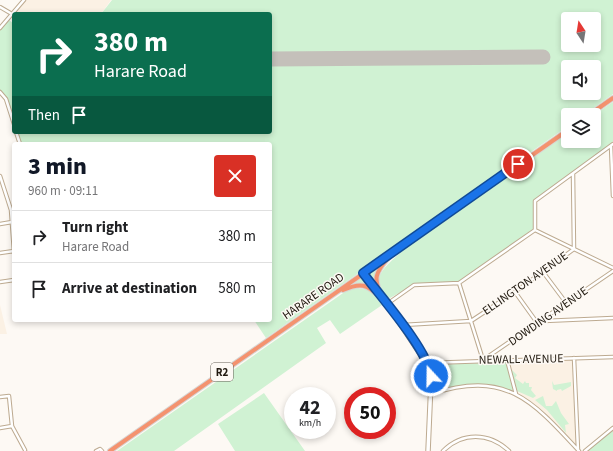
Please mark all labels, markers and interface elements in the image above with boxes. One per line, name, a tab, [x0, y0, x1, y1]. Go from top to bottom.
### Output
north arrow	[561, 12, 601, 52]
map controls	[561, 12, 601, 148]
text: 380 m	[94, 22, 168, 62]
icon: right	[28, 28, 80, 80]
text: Harare Road	[94, 59, 187, 84]
button: sound	[561, 60, 601, 100]
icon: arrive	[68, 104, 90, 126]
text: Then	[28, 105, 60, 126]
button: layers	[561, 108, 601, 148]
pin	[501, 147, 535, 181]
text: 3 min	[28, 149, 87, 184]
icon: arrive	[507, 153, 529, 175]
button: close	[214, 155, 256, 197]
text: 960 m · 09:11	[28, 182, 98, 200]
text: Turn right	[62, 217, 128, 238]
icon: right	[28, 226, 50, 248]
text: 380 m	[218, 226, 256, 247]
text: Harare Road	[62, 238, 129, 256]
street label: ELLINGTON AVENUE	[479, 247, 572, 319]
street label: HARARE ROAD	[279, 269, 348, 324]
icon: arrive	[28, 278, 50, 300]
text: Arrive at destination	[62, 278, 197, 299]
text: 580 m	[218, 278, 256, 299]
street label: DOWDING AVENUE	[505, 283, 591, 350]
street label: NEWALL AVENUE	[478, 350, 564, 369]
position arrow	[410, 355, 452, 397]
road number: R2	[211, 363, 233, 381]
speed limit sign: 50	[344, 387, 396, 439]
text: 42	[299, 394, 321, 422]
text: km/h	[299, 416, 321, 430]

